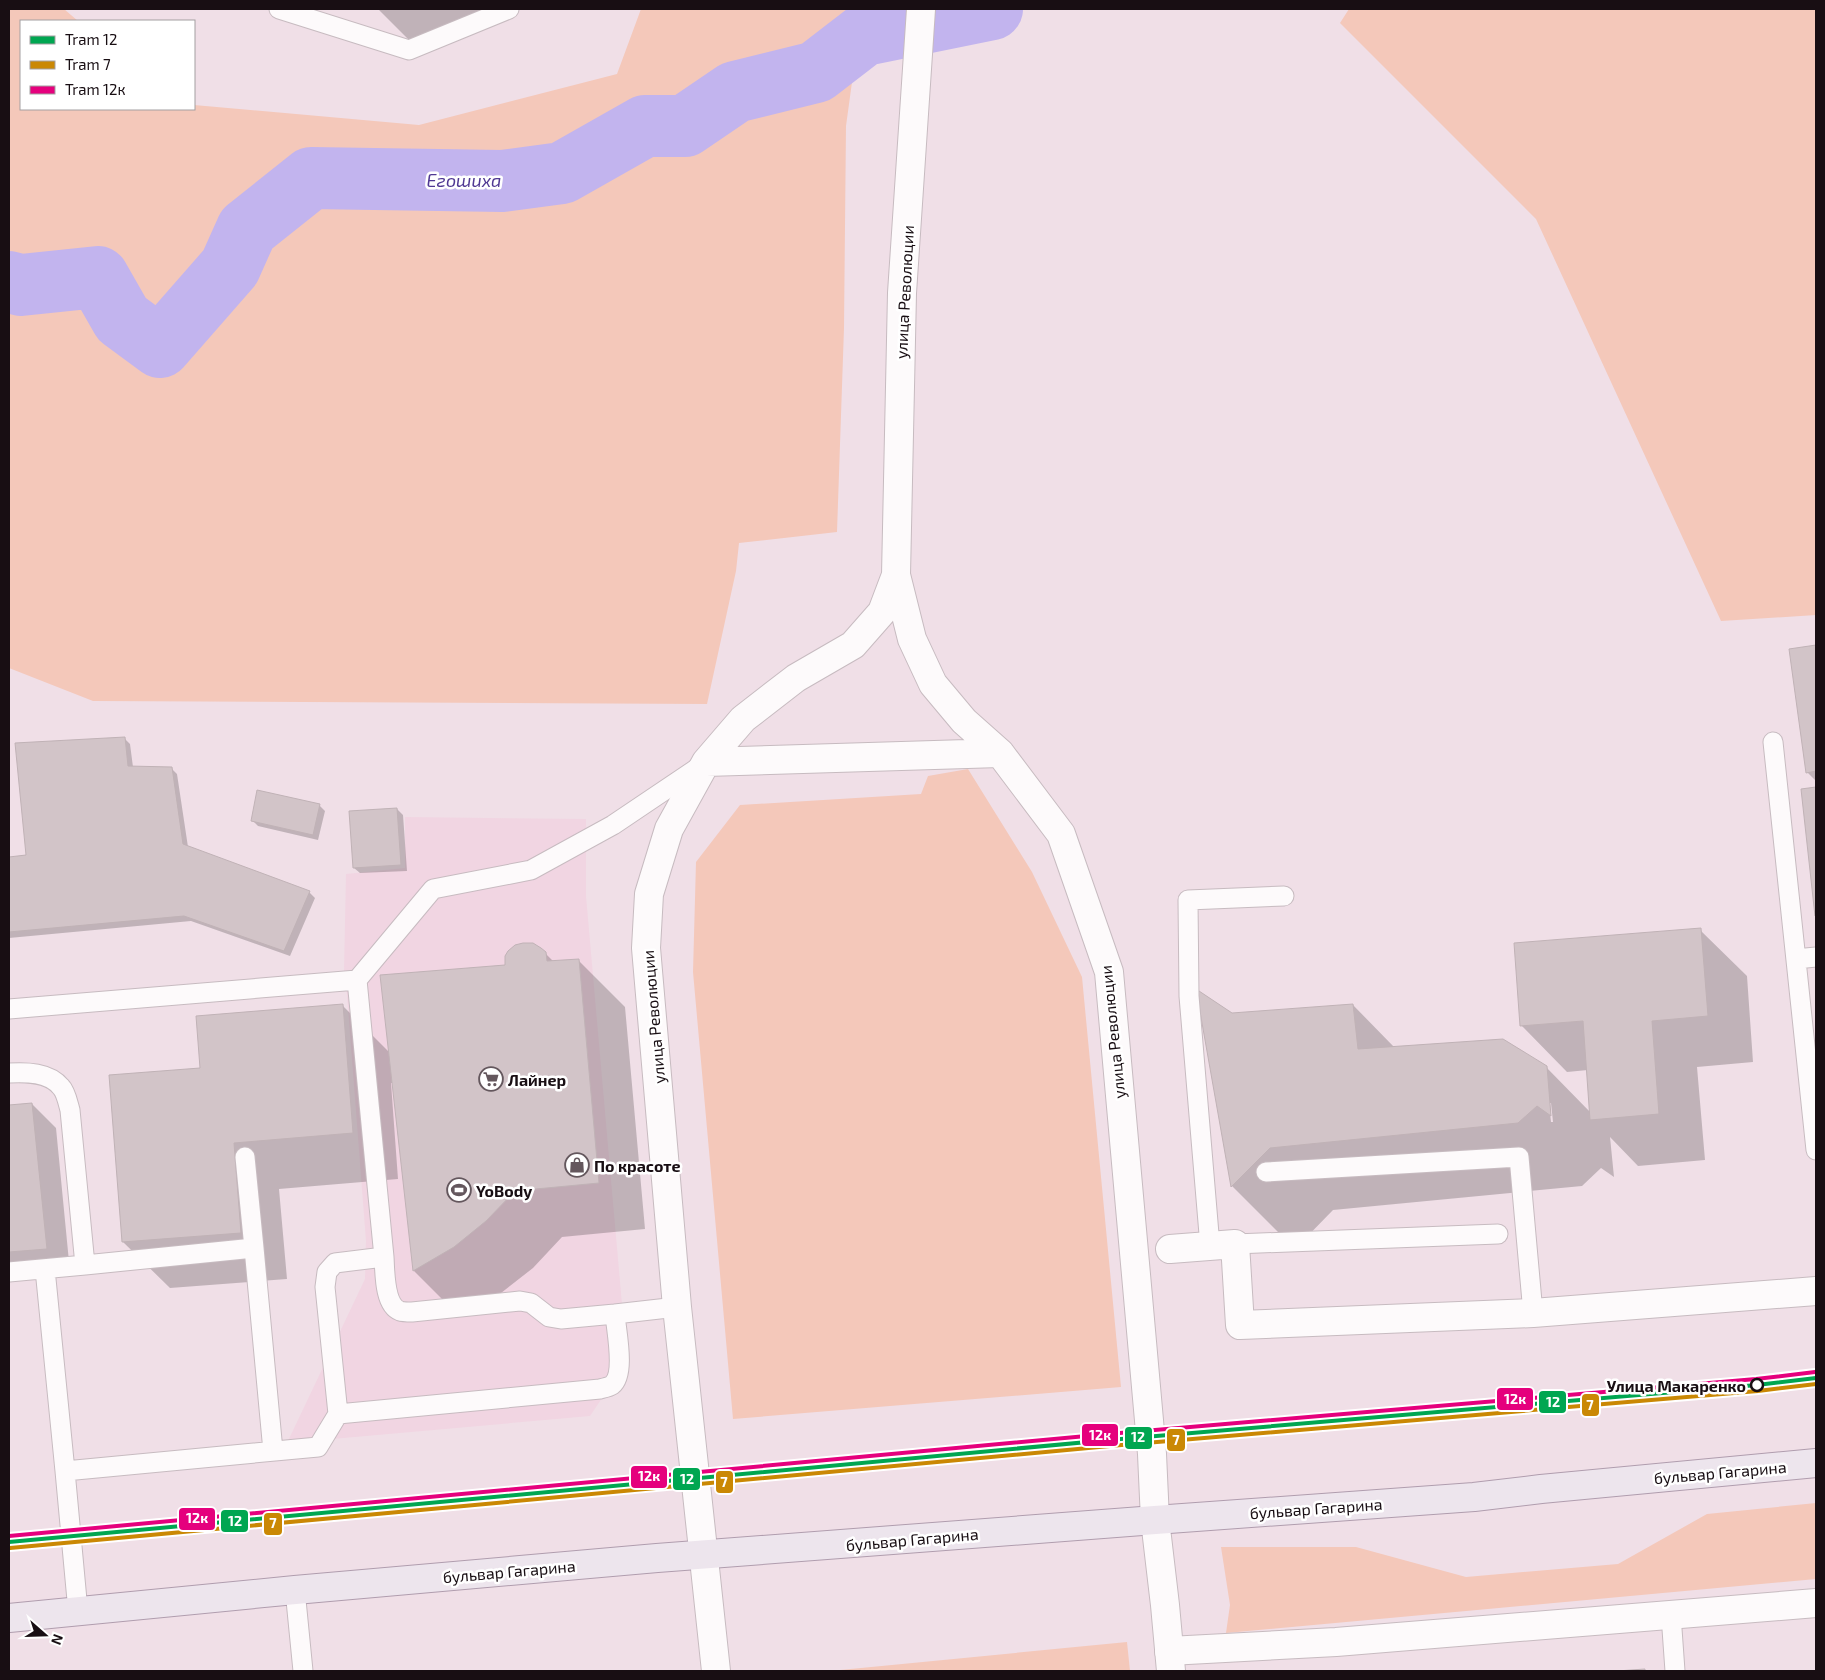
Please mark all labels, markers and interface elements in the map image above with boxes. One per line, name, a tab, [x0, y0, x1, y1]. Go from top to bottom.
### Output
legend	[20, 20, 195, 110]
text: Tram 12	[65, 30, 117, 48]
text: Tram 7	[65, 55, 111, 73]
text: Tram 12к	[65, 80, 126, 98]
water label: Егошиха	[427, 169, 501, 191]
street label: улица Революции	[891, 225, 918, 360]
street label: улица Революции	[638, 949, 669, 1085]
street label: улица Революции	[1096, 964, 1129, 1100]
supermarket icon: Лайнер	[478, 1066, 504, 1092]
place label: Лайнер	[508, 1070, 566, 1089]
shop icon: По красоте	[564, 1152, 590, 1178]
place label: По красоте	[594, 1156, 681, 1175]
sports icon: YoBody	[446, 1177, 472, 1203]
place label: YoBody	[476, 1181, 532, 1201]
place label: Улица Макаренко	[1607, 1376, 1746, 1395]
marker: Улица Макаренко	[1750, 1378, 1764, 1392]
line badge: 12к	[1496, 1387, 1534, 1411]
text: 12к	[1504, 1390, 1526, 1407]
line badge: 12	[1538, 1390, 1567, 1414]
text: 12	[1546, 1393, 1560, 1410]
line badge: 7	[1581, 1393, 1600, 1417]
text: 7	[1586, 1396, 1594, 1413]
line badge: 12к	[1081, 1423, 1119, 1447]
text: 12к	[1089, 1426, 1111, 1443]
line badge: 12	[1124, 1426, 1153, 1450]
text: 12	[1131, 1428, 1145, 1445]
line badge: 7	[1166, 1428, 1186, 1452]
text: 7	[1172, 1431, 1180, 1448]
street label: бульвар Гагарина	[1653, 1457, 1787, 1488]
line badge: 12к	[630, 1465, 668, 1489]
text: 12к	[638, 1467, 660, 1484]
line badge: 12	[672, 1467, 701, 1491]
text: 12	[680, 1470, 694, 1487]
line badge: 7	[715, 1470, 734, 1494]
text: 7	[720, 1473, 728, 1490]
street label: бульвар Гагарина	[1249, 1494, 1383, 1523]
line badge: 12к	[178, 1507, 216, 1531]
text: 12к	[186, 1509, 208, 1526]
line badge: 12	[220, 1509, 249, 1533]
text: 12	[228, 1512, 242, 1529]
line badge: 7	[263, 1512, 283, 1536]
text: 7	[269, 1514, 277, 1531]
street label: бульвар Гагарина	[845, 1524, 979, 1555]
street label: бульвар Гагарина	[442, 1556, 576, 1587]
north arrow	[20, 1610, 70, 1660]
text: N	[48, 1632, 67, 1647]

